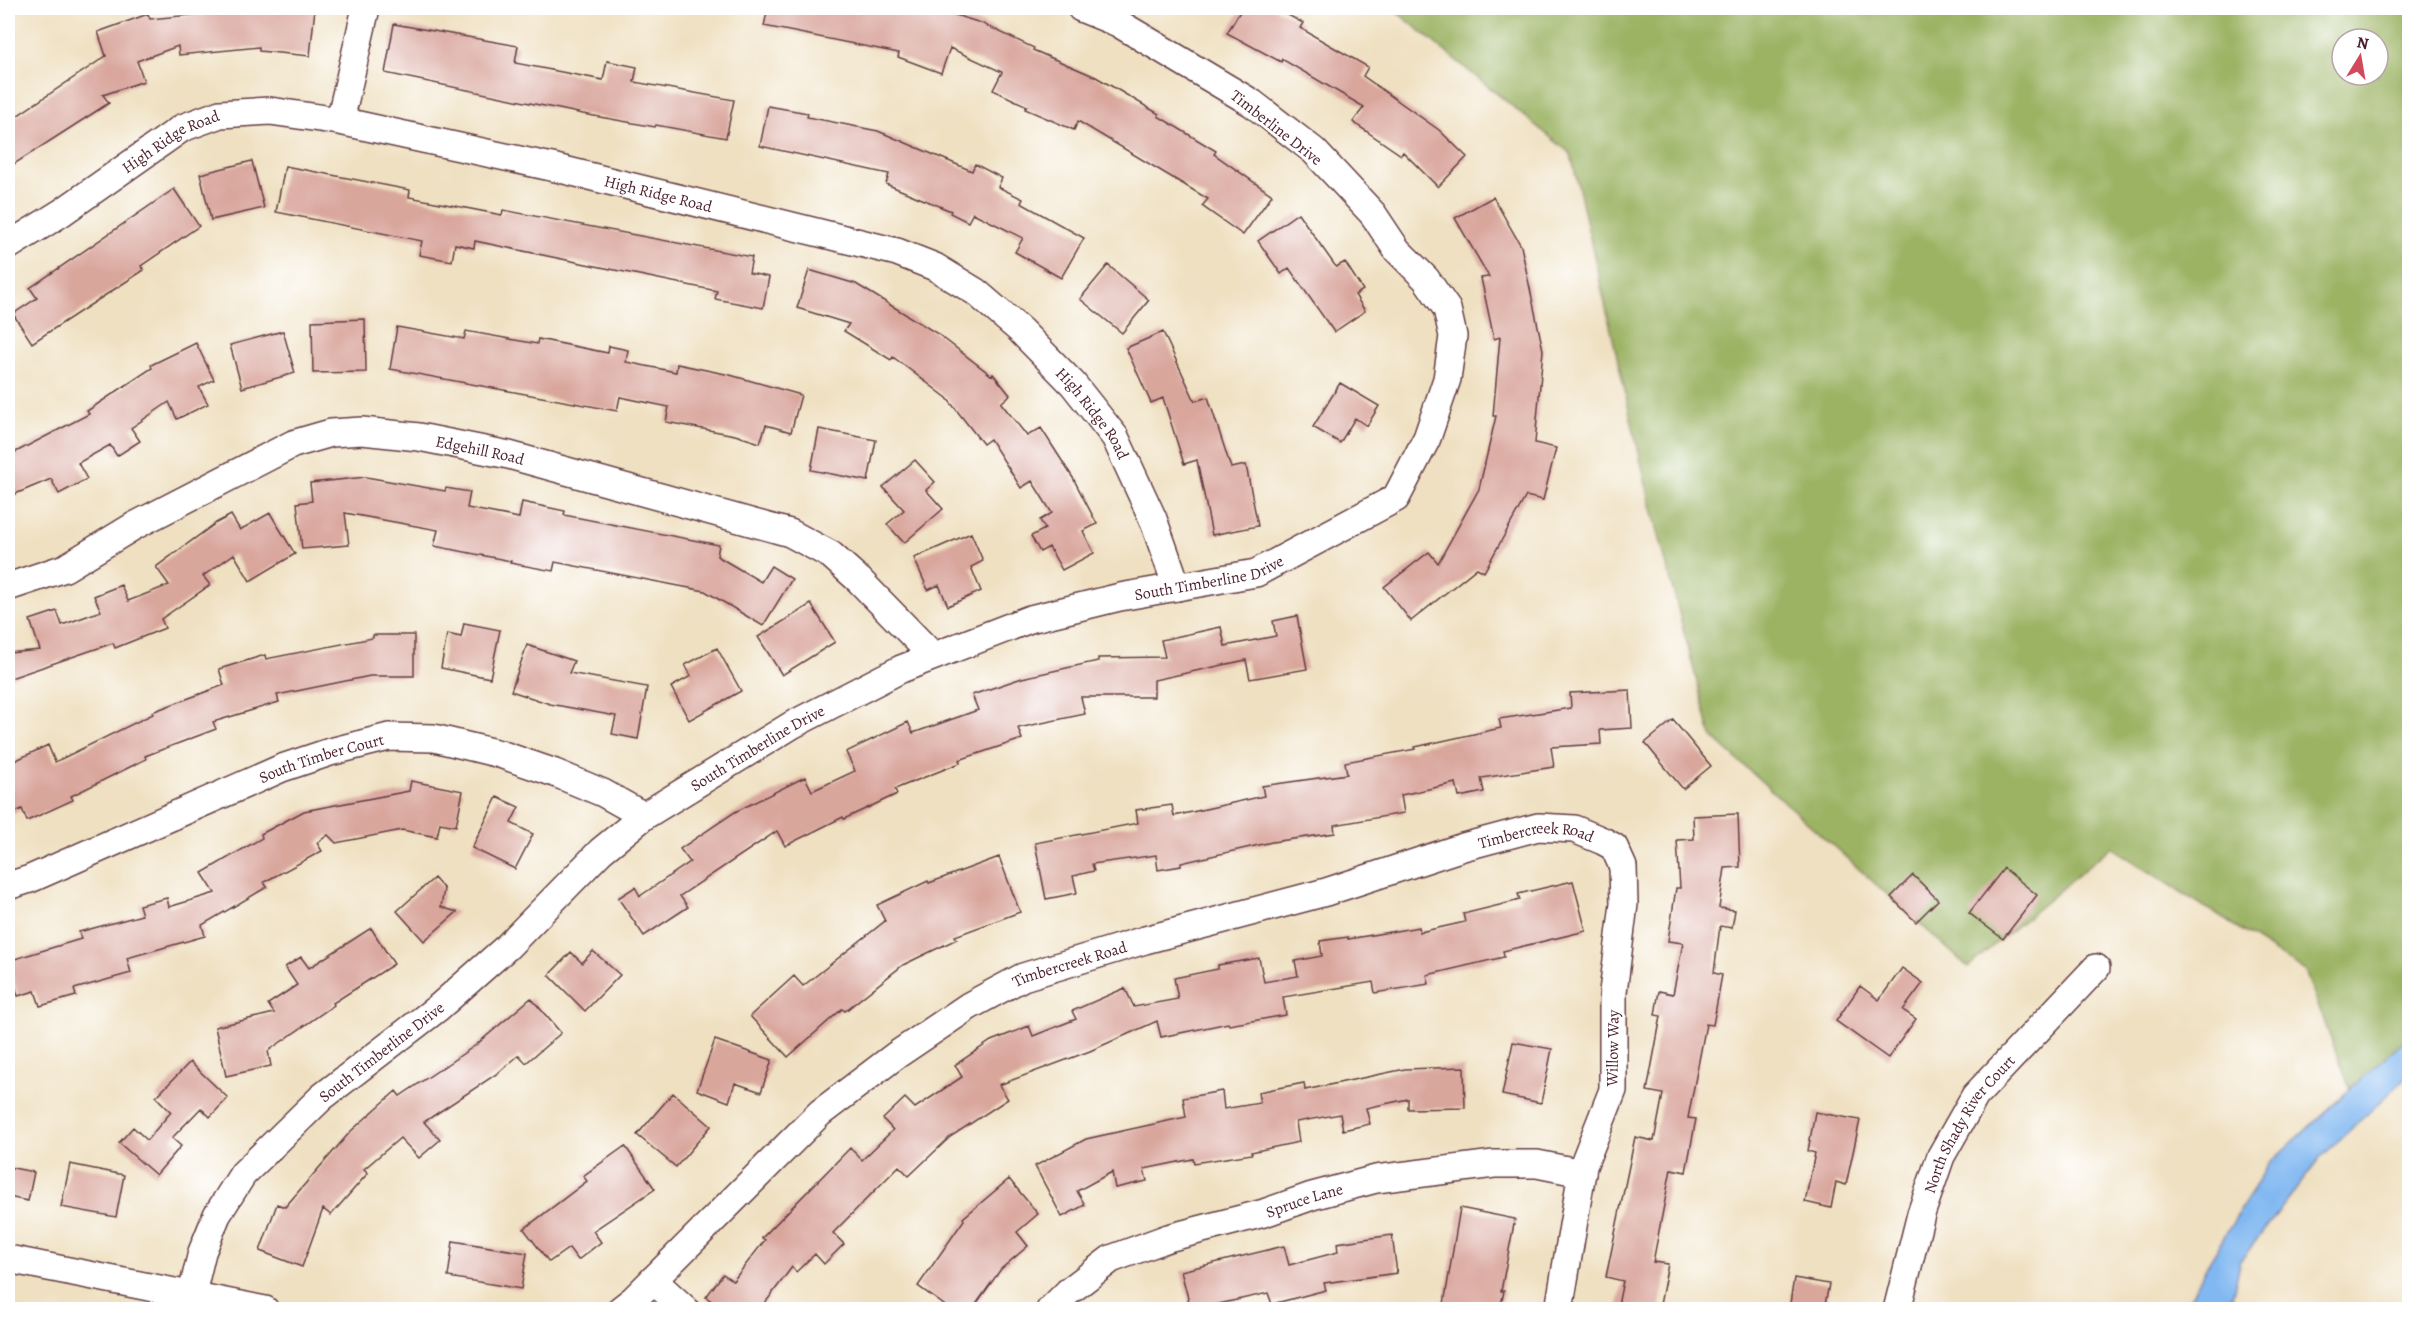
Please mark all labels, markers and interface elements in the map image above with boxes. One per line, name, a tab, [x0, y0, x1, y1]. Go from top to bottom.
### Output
north arrow	[2330, 27, 2390, 87]
text: N	[2355, 31, 2371, 55]
street label: Timberline Drive	[1226, 85, 1327, 171]
street label: High Ridge Road	[118, 105, 223, 179]
street label: High Ridge Road	[602, 170, 715, 218]
street label: High Ridge Road	[1051, 363, 1134, 463]
street label: Edgehill Road	[433, 431, 527, 471]
street label: South Timberline Drive	[1133, 550, 1288, 606]
street label: South Timberline Drive	[686, 700, 829, 797]
street label: South Timber Court	[255, 729, 386, 789]
street label: Timbercreek Road	[1476, 817, 1598, 854]
street label: Timbercreek Road	[1008, 936, 1130, 993]
street label: South Timberline Drive	[314, 997, 449, 1108]
street label: Willow Way	[1601, 1009, 1625, 1088]
street label: North Shady River Court	[1919, 1051, 2020, 1197]
street label: Spruce Lane	[1263, 1178, 1346, 1224]

